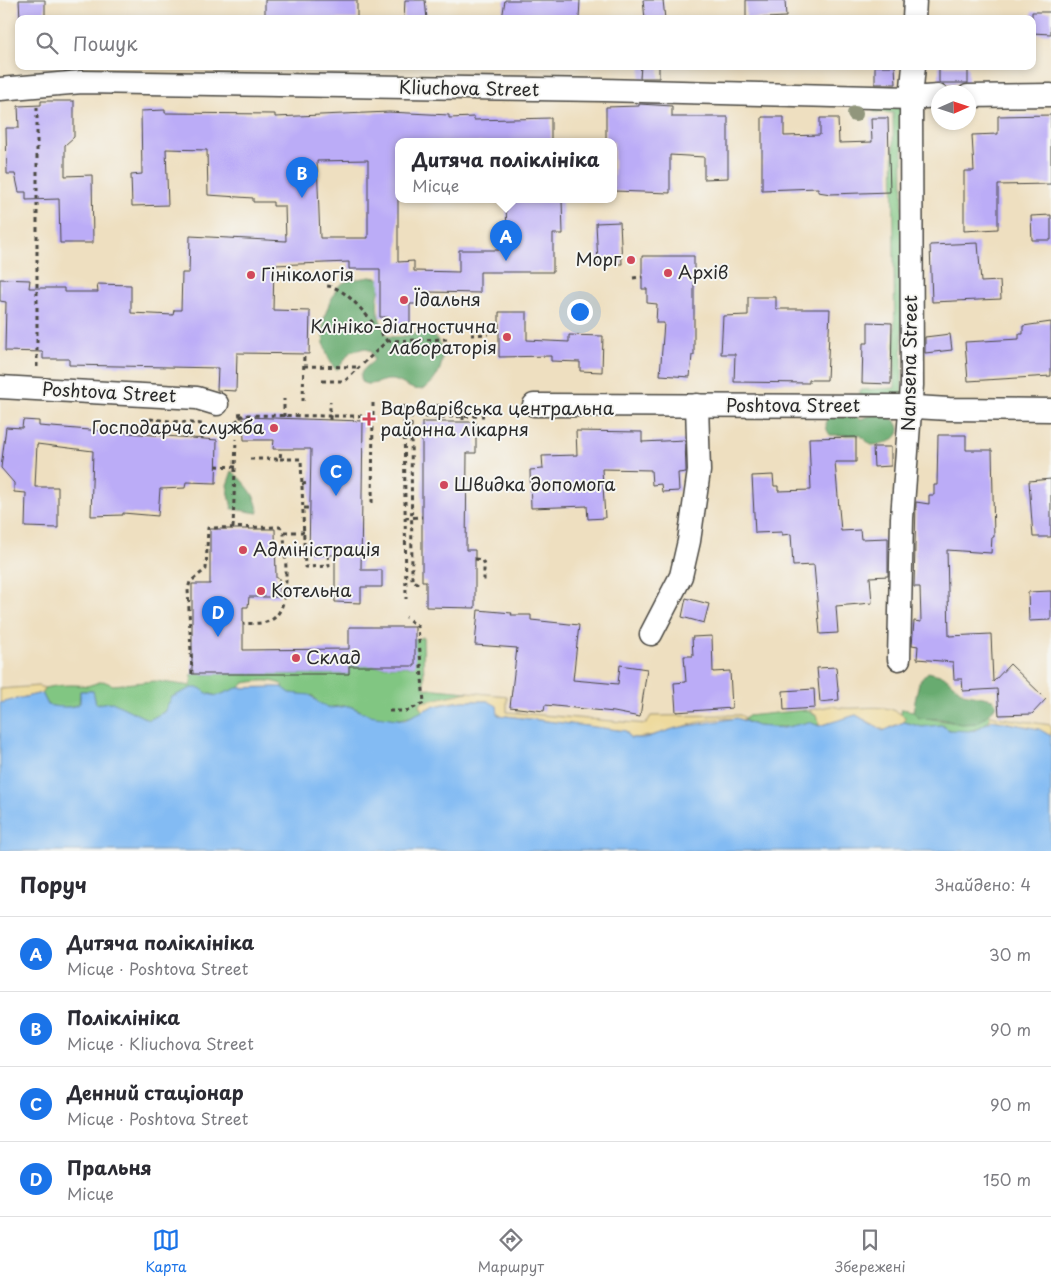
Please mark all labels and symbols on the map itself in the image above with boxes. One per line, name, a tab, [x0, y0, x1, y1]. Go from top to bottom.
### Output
street label: Kliuchova Street	[399, 73, 539, 102]
north arrow	[931, 85, 976, 130]
pin: B	[286, 157, 318, 198]
pin: A	[490, 220, 522, 261]
place label: Морг	[576, 245, 622, 272]
marker: Морг	[625, 254, 637, 266]
place label: Архів	[678, 258, 728, 285]
place label: Гінікологія	[261, 260, 354, 287]
marker: Архів	[662, 267, 674, 279]
marker: Гінікологія	[245, 269, 257, 281]
place label: Їдальня	[414, 285, 481, 312]
marker: Їдальня	[398, 294, 410, 306]
street label: Nansena Street	[894, 295, 923, 431]
your location	[567, 299, 593, 325]
place label: Клініко-діагностична лабораторія	[310, 312, 498, 360]
marker: Клініко-діагностична лабораторія	[501, 331, 513, 343]
street label: Poshtova Street	[41, 375, 177, 408]
street label: Poshtova Street	[726, 391, 860, 418]
place label: Варварівська центральна районна лікарня	[380, 394, 615, 442]
marker: Варварівська центральна районна лікарня	[362, 412, 376, 426]
place label: Господарча служба	[91, 413, 265, 440]
marker: Господарча служба	[268, 422, 280, 434]
pin: C	[320, 455, 352, 496]
place label: Швидка допомога	[454, 470, 616, 497]
marker: Швидка допомога	[438, 479, 450, 491]
place label: Адміністрація	[253, 535, 381, 562]
marker: Адміністрація	[237, 544, 249, 556]
place label: Котельна	[271, 576, 352, 603]
marker: Котельна	[255, 585, 267, 597]
pin: D	[202, 596, 234, 637]
place label: Склад	[306, 643, 361, 670]
marker: Склад	[290, 652, 302, 664]

